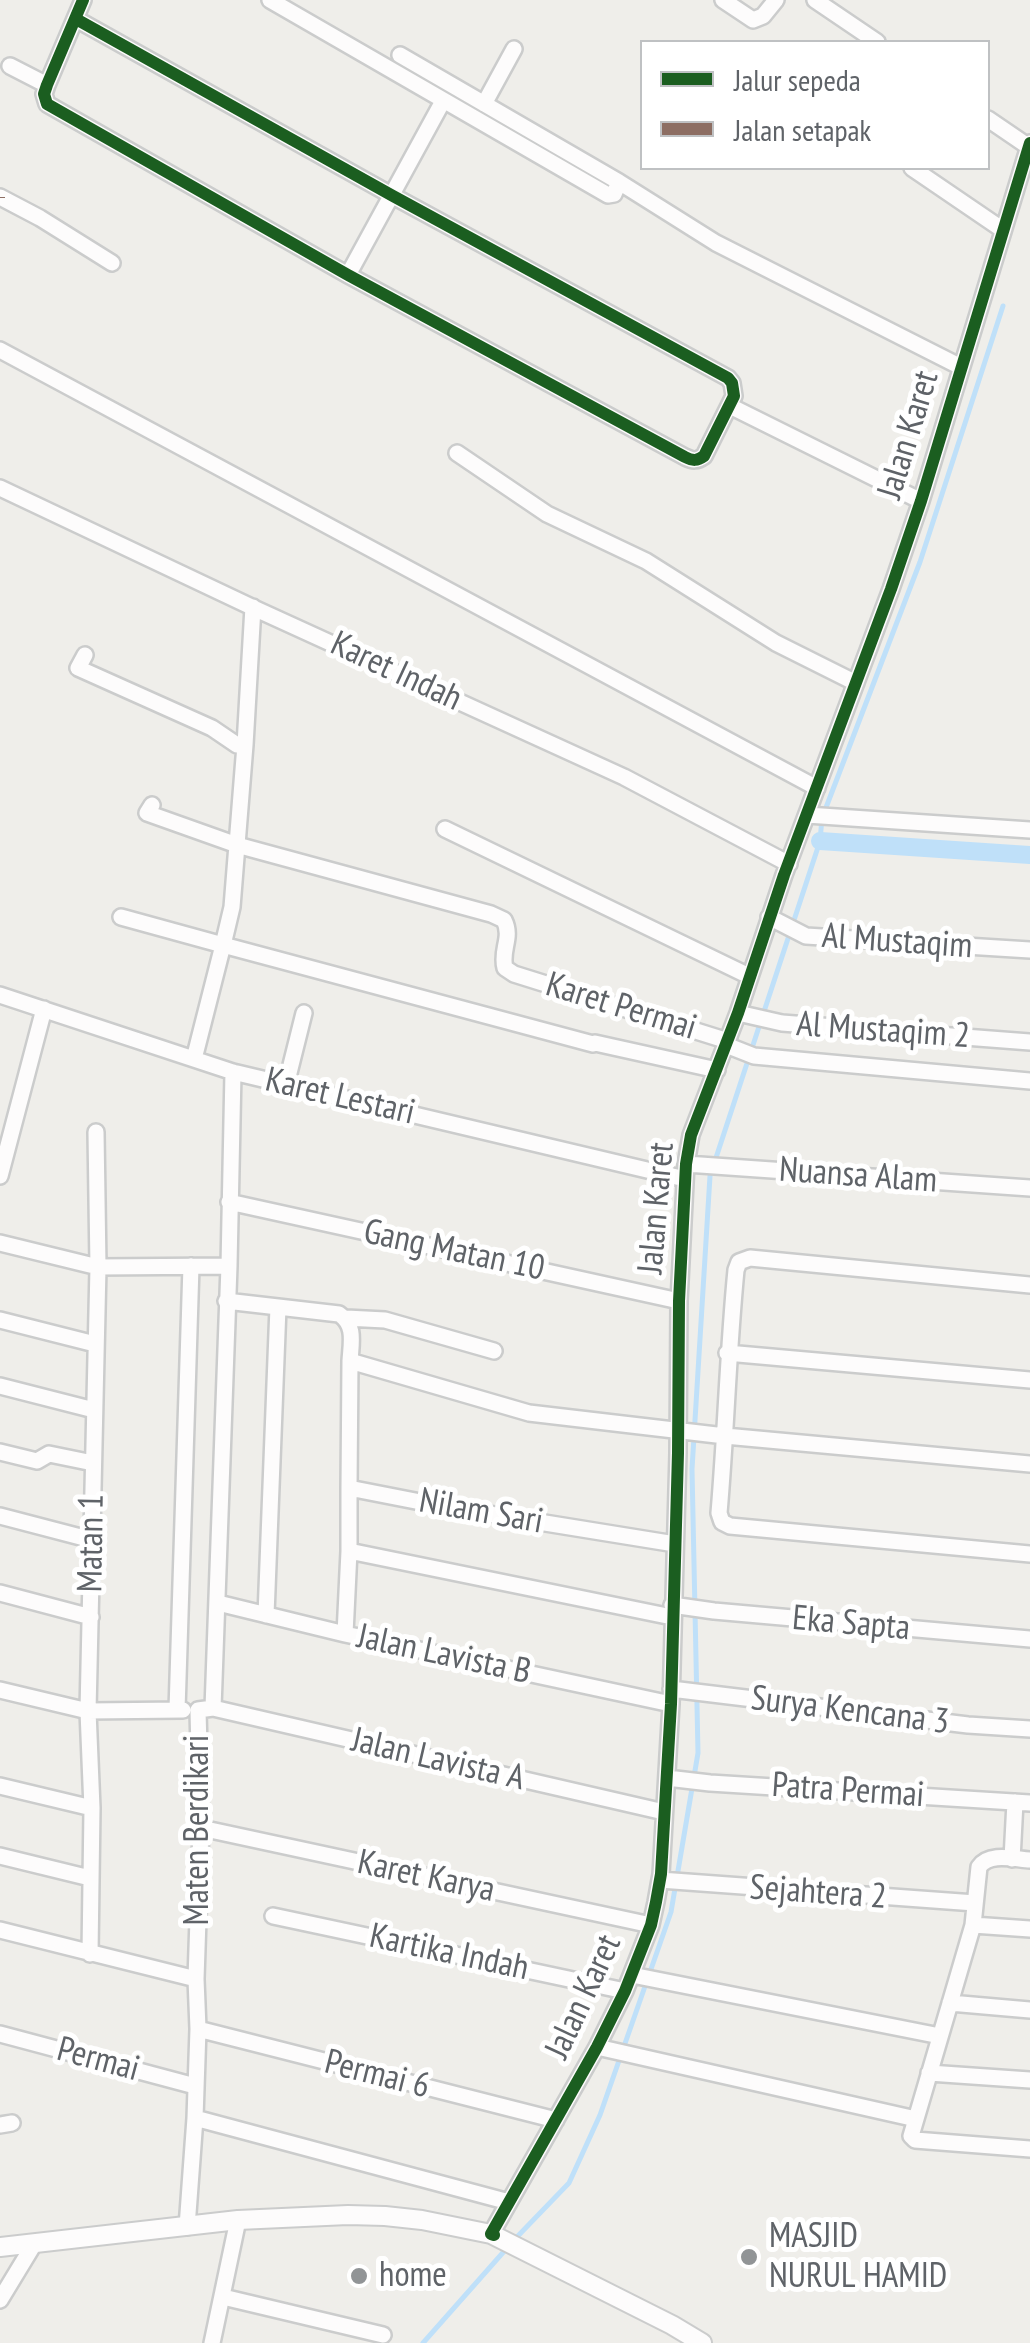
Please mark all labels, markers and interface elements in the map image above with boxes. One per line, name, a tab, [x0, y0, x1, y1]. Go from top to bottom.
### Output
legend	[640, 40, 990, 170]
text: Jalur sepeda	[734, 60, 861, 99]
text: Jalan setapak	[734, 110, 871, 149]
street label: Jalan Karet	[870, 366, 948, 504]
street label: Karet Indah	[324, 623, 468, 721]
street label: Al Mustaqim	[820, 916, 974, 968]
street label: Karet Permai	[541, 964, 701, 1050]
street label: Al Mustaqim 2	[795, 1004, 971, 1058]
street label: Karet Lestari	[261, 1059, 419, 1135]
street label: Jalan Karet	[630, 1141, 684, 1275]
street label: Nuansa Alam	[778, 1150, 938, 1202]
street label: Gang Matan 10	[360, 1211, 548, 1291]
street label: Nilam Sari	[416, 1480, 546, 1544]
street label: Matan 1	[70, 1493, 114, 1593]
street label: Eka Sapta	[790, 1598, 912, 1650]
street label: Jalan Lavista B	[354, 1616, 534, 1694]
street label: Surya Kencana 3	[749, 1678, 951, 1744]
street label: Jalan Lavista A	[348, 1720, 528, 1800]
street label: Maten Berdikari	[177, 1735, 219, 1925]
street label: Patra Permai	[770, 1765, 926, 1817]
street label: Karet Karya	[354, 1842, 498, 1912]
street label: Sejahtera 2	[748, 1867, 888, 1919]
street label: Kartika Indah	[366, 1916, 532, 1990]
street label: Jalan Karet	[537, 1929, 631, 2065]
street label: Permai	[52, 2029, 144, 2091]
street label: Permai 6	[320, 2042, 434, 2108]
place label: MASJID NURUL HAMID	[769, 2216, 947, 2298]
marker: MASJID NURUL HAMID	[738, 2246, 760, 2268]
place label: home	[379, 2255, 447, 2297]
marker: home	[348, 2265, 370, 2287]

